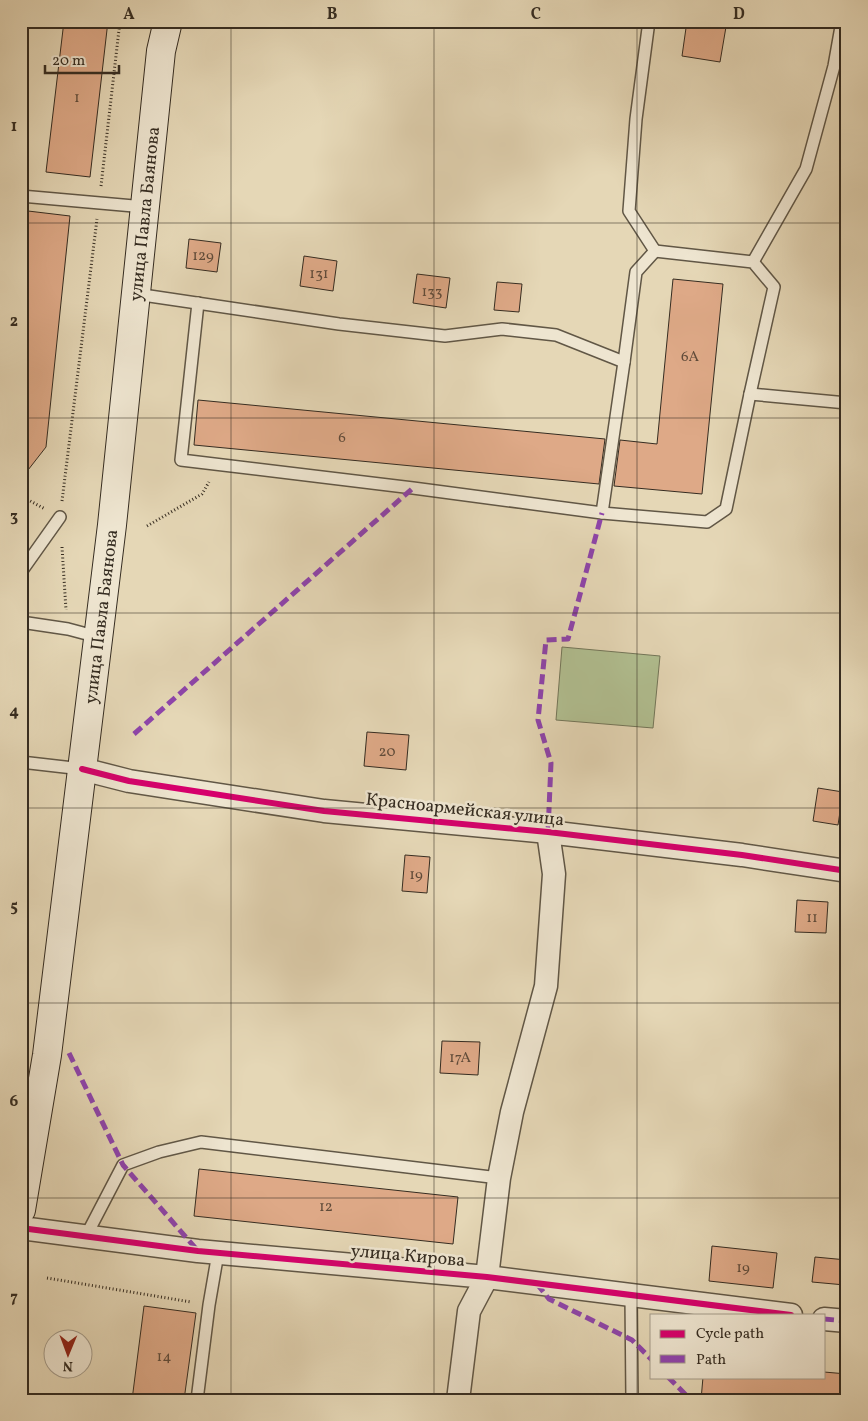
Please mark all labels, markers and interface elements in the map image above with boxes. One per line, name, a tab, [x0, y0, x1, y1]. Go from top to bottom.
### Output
text: A	[123, 4, 135, 26]
text: B	[327, 4, 338, 26]
text: C	[531, 4, 541, 26]
text: D	[733, 4, 745, 26]
scale bar	[45, 42, 119, 74]
text: 20 m	[52, 51, 85, 72]
house number: 1	[74, 88, 80, 109]
text: 1	[11, 116, 17, 138]
street label: улица Павла Баянова	[124, 125, 167, 303]
house number: 129	[192, 246, 214, 267]
house number: 131	[309, 264, 329, 285]
house number: 133	[421, 282, 443, 303]
text: 2	[10, 311, 18, 333]
house number: 6А	[681, 347, 700, 368]
house number: 6	[338, 428, 346, 449]
text: 3	[10, 506, 18, 528]
street label: улица Павла Баянова	[79, 528, 125, 705]
text: 4	[9, 701, 19, 723]
house number: 20	[379, 742, 395, 763]
street label: Красноармейская улица	[364, 788, 565, 833]
house number: 19	[409, 865, 423, 886]
text: 5	[10, 896, 18, 918]
house number: 11	[806, 908, 818, 929]
house number: 17А	[449, 1048, 472, 1069]
text: 6	[10, 1091, 19, 1113]
house number: 12	[319, 1197, 333, 1218]
street label: улица Кирова	[350, 1239, 466, 1274]
house number: 19	[736, 1258, 750, 1279]
text: 7	[10, 1287, 18, 1309]
legend	[650, 1314, 826, 1378]
text: Cycle path	[696, 1324, 764, 1345]
north arrow	[42, 1328, 92, 1378]
house number: 14	[157, 1347, 171, 1368]
text: Path	[696, 1350, 726, 1371]
text: N	[63, 1356, 73, 1375]

